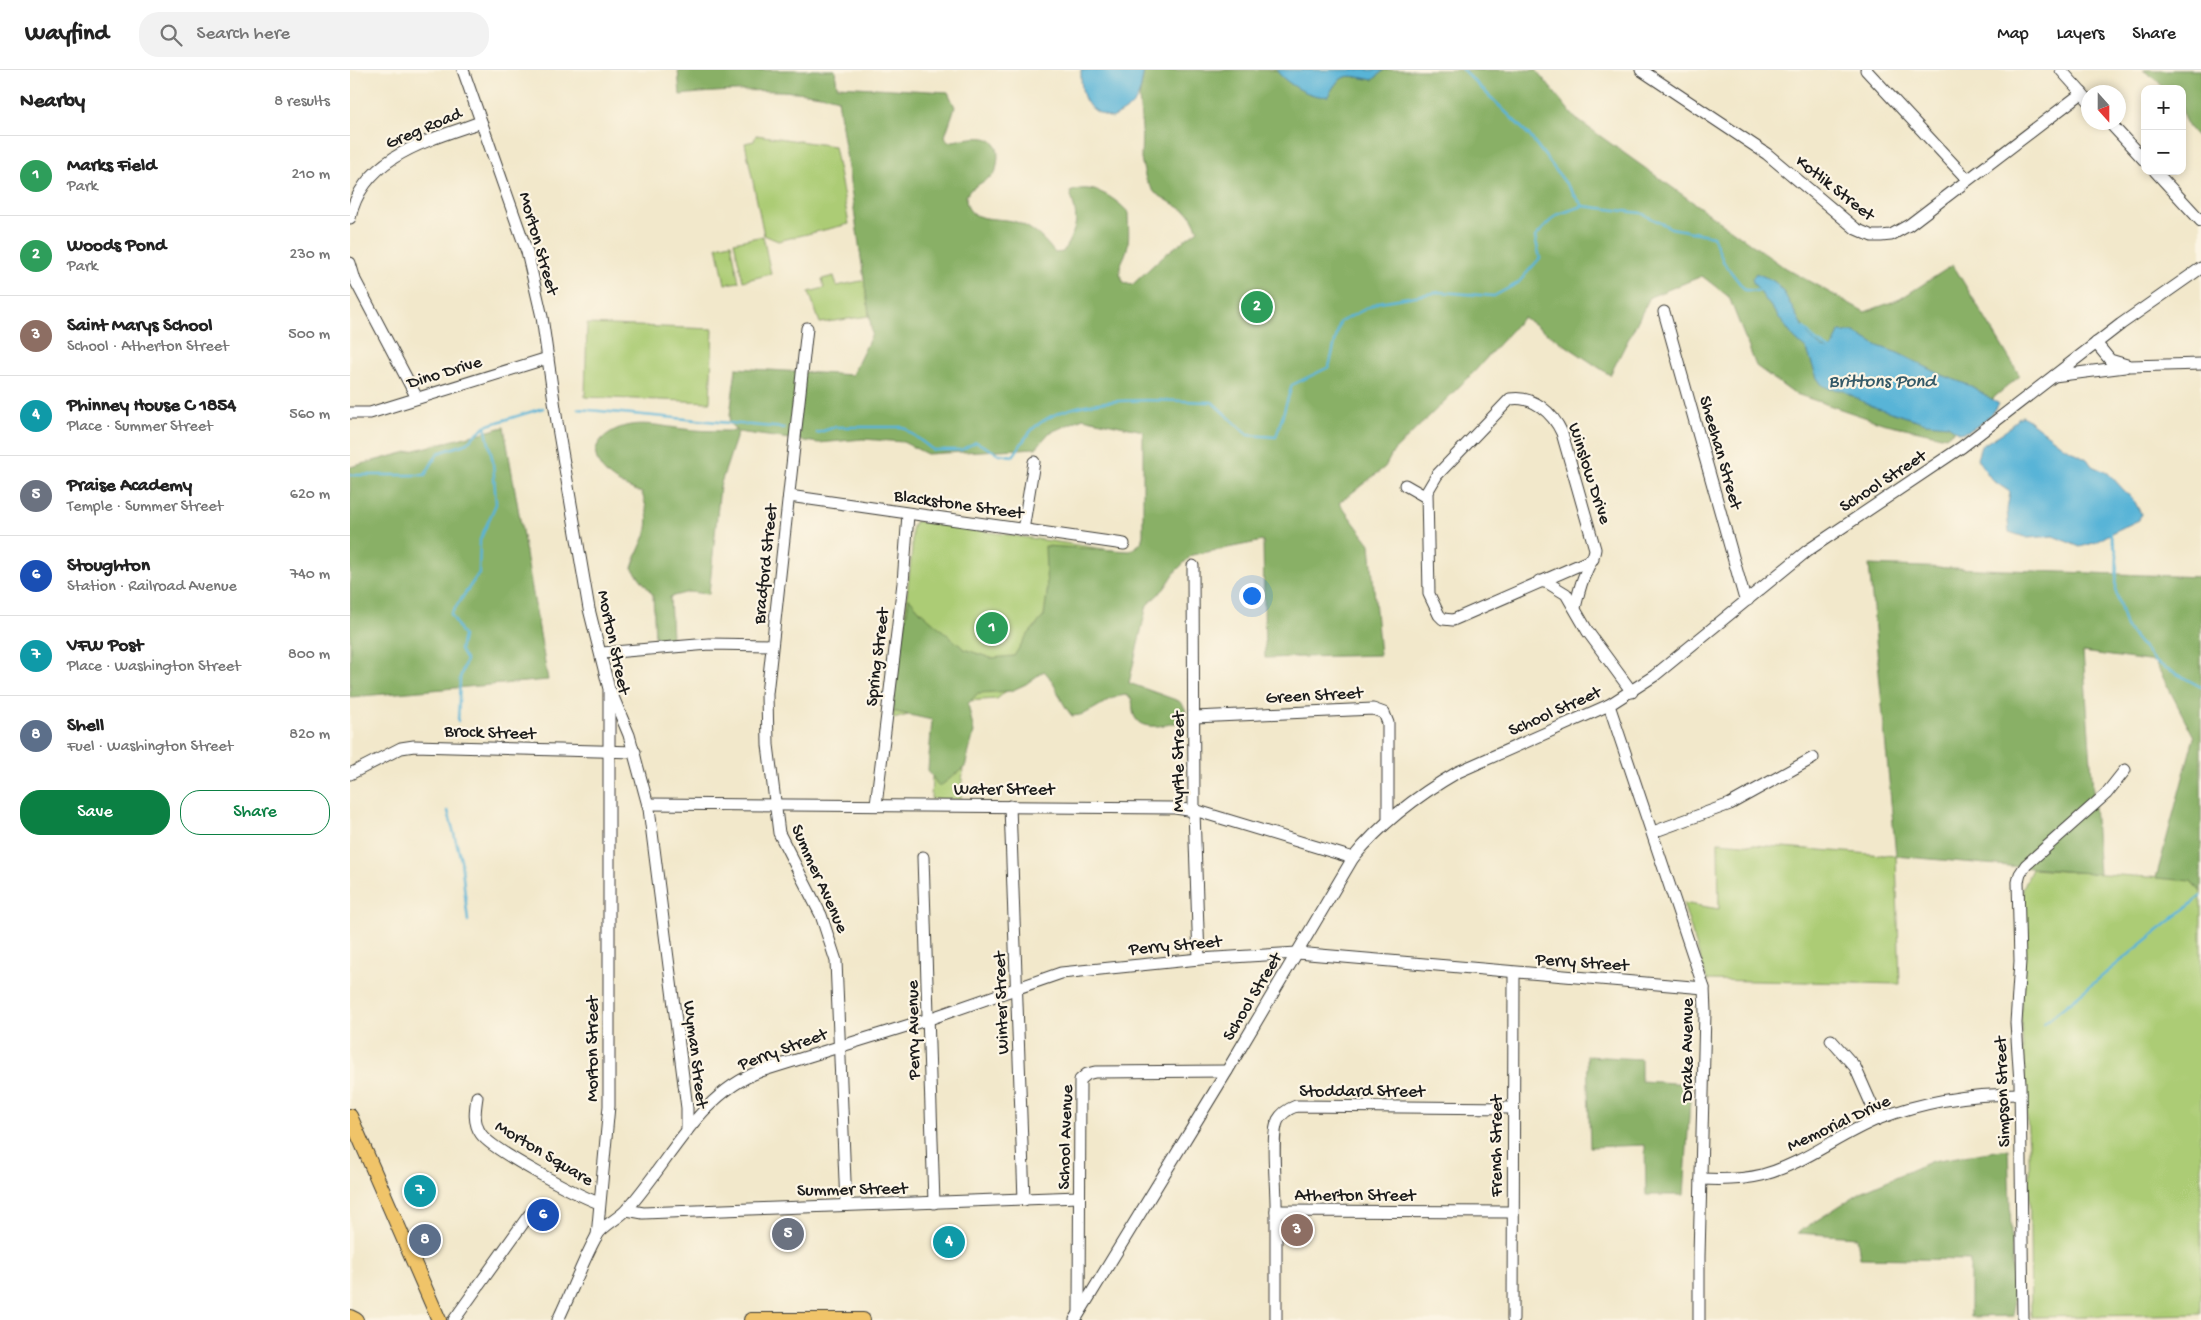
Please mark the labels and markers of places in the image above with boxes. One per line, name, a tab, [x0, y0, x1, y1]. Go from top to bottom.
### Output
pin: 2	[1241, 288, 1273, 326]
pin: 1	[976, 609, 1008, 647]
pin: 7	[404, 1172, 436, 1210]
pin: 6	[527, 1196, 559, 1234]
pin: 3	[1281, 1211, 1313, 1249]
pin: 5	[772, 1215, 804, 1253]
pin: 8	[409, 1221, 441, 1259]
pin: 4	[933, 1223, 965, 1261]

